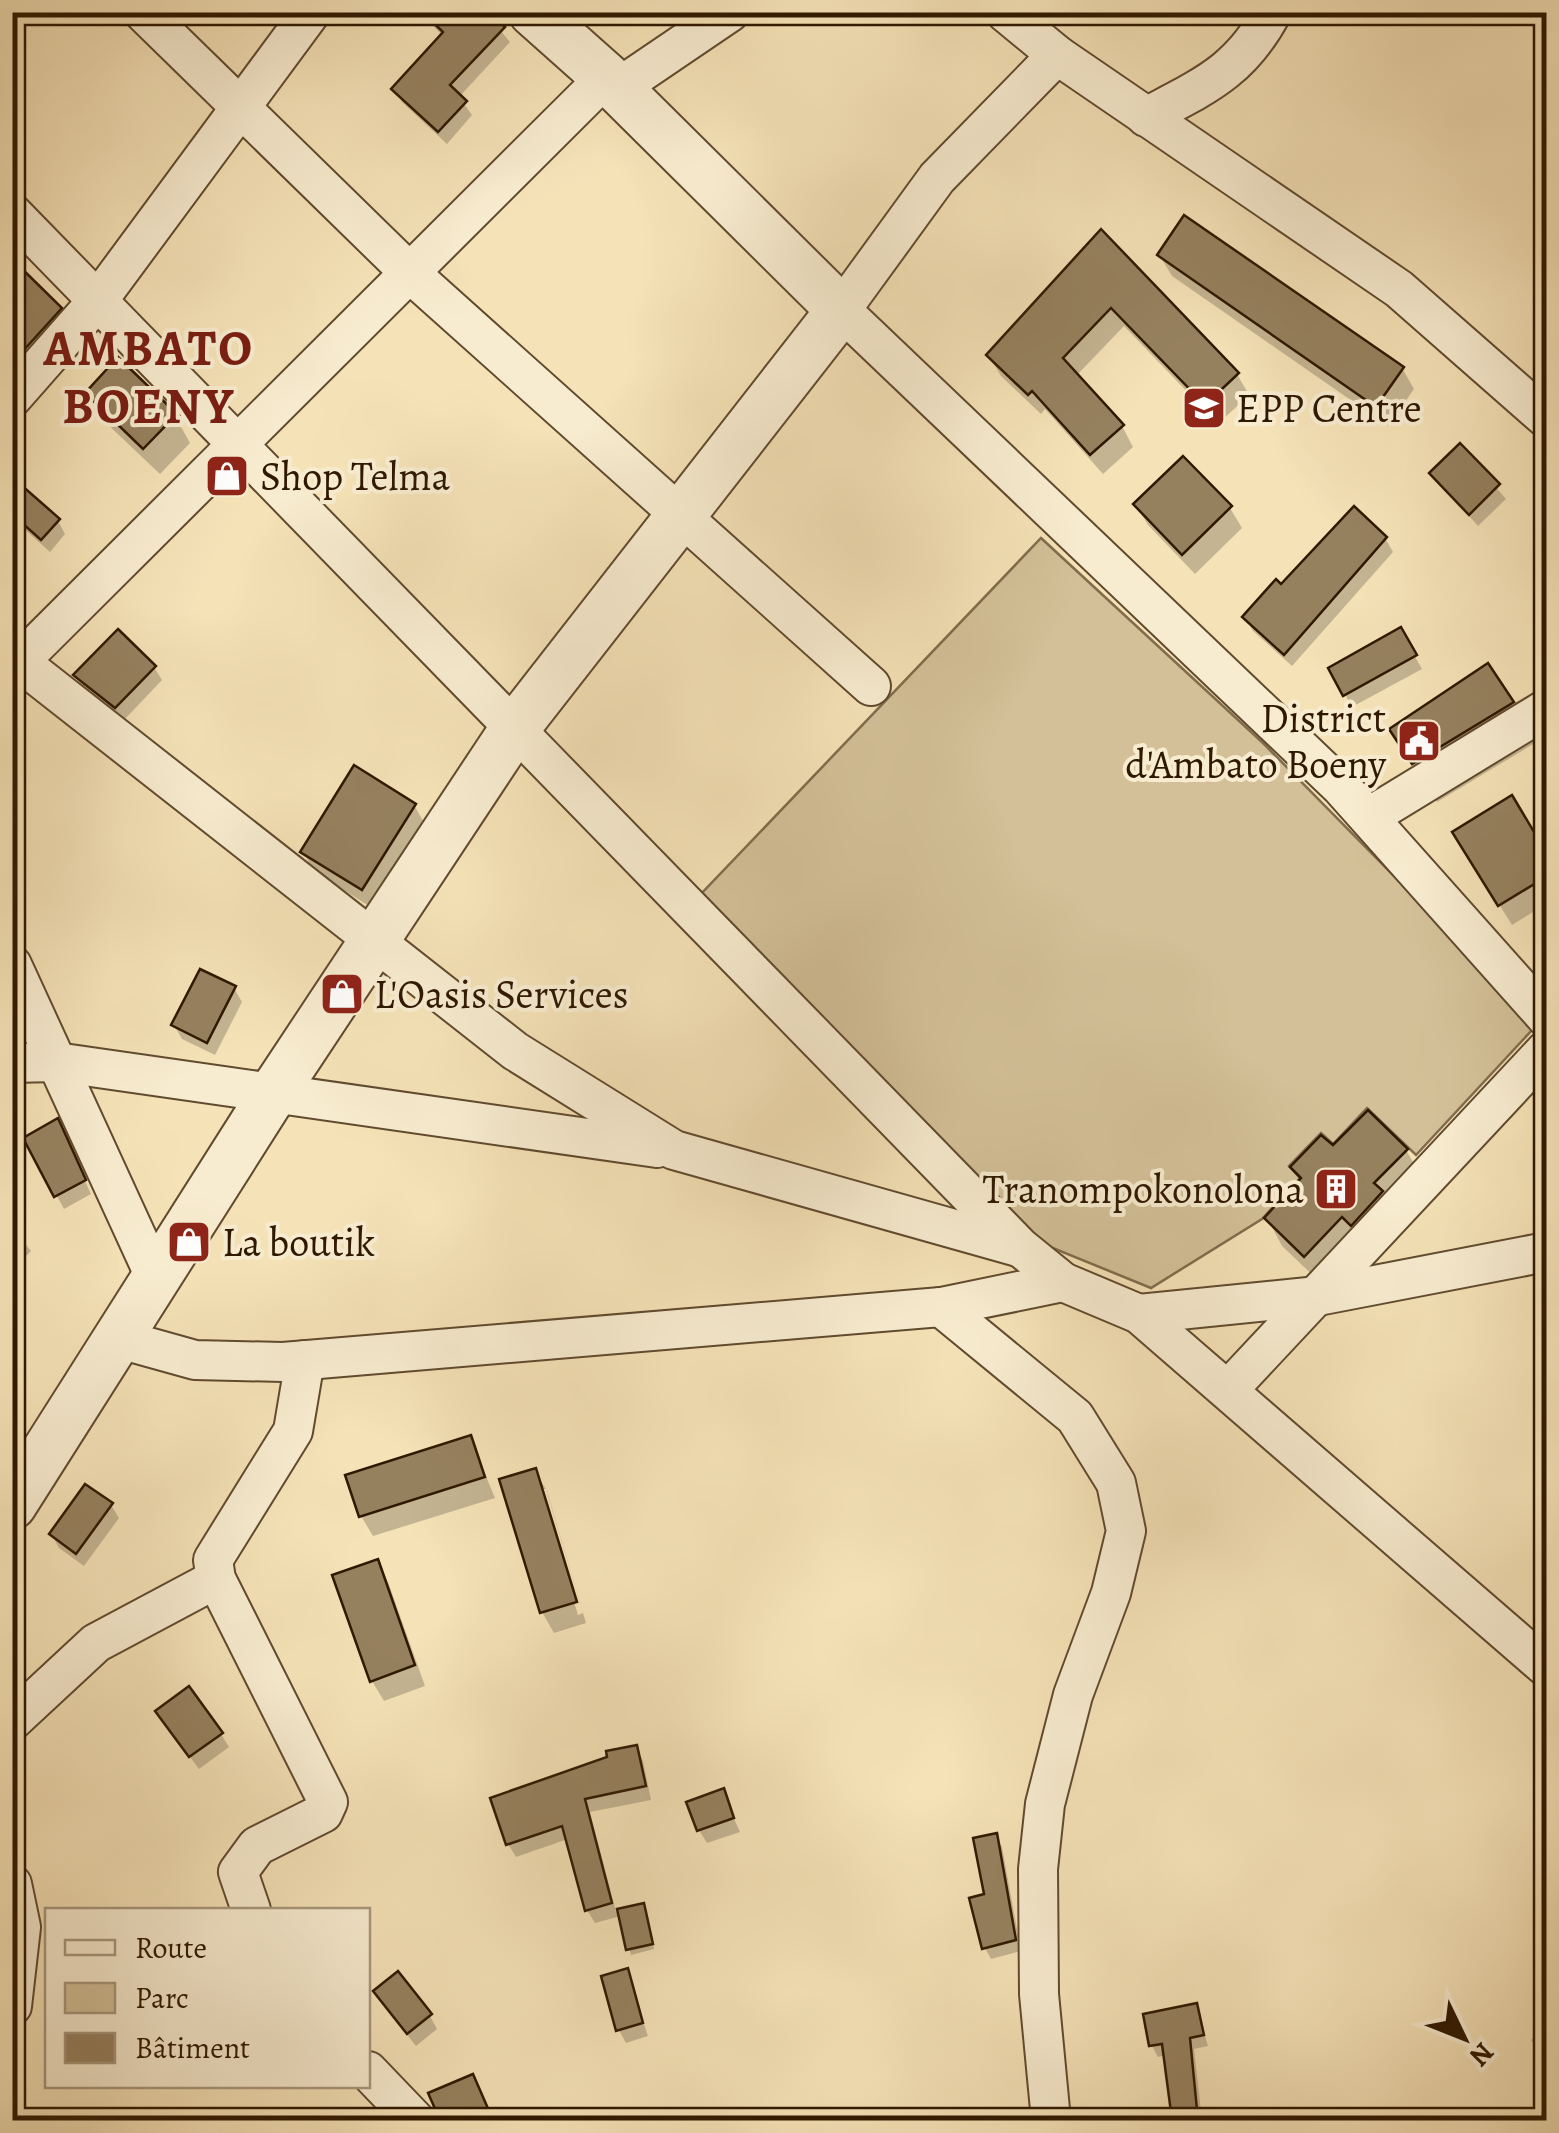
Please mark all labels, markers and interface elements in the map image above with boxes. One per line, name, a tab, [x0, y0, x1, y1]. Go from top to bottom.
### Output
district label: AMBATO BOENY	[42, 314, 255, 440]
place label: EPP Centre	[1236, 381, 1422, 436]
school or university icon: EPP Centre	[1181, 385, 1227, 431]
place label: Shop Telma	[260, 449, 451, 504]
shop icon: Shop Telma	[204, 453, 250, 499]
place label: District d'Ambato Boeny	[1125, 691, 1387, 792]
public building icon: District d'Ambato Boeny	[1396, 718, 1442, 764]
place label: L'Oasis Services	[374, 967, 629, 1022]
shop icon: L'Oasis Services	[319, 971, 365, 1017]
place label: Tranompokonolona	[983, 1162, 1304, 1217]
building icon: Tranompokonolona	[1313, 1166, 1359, 1212]
place label: La boutik	[222, 1215, 375, 1270]
shop icon: La boutik	[166, 1219, 212, 1265]
legend	[45, 1908, 370, 2088]
text: Route	[135, 1928, 207, 1968]
text: Parc	[135, 1978, 189, 2018]
north arrow	[1414, 1988, 1514, 2088]
text: Bâtiment	[135, 2028, 250, 2068]
text: N	[1461, 2034, 1502, 2075]

